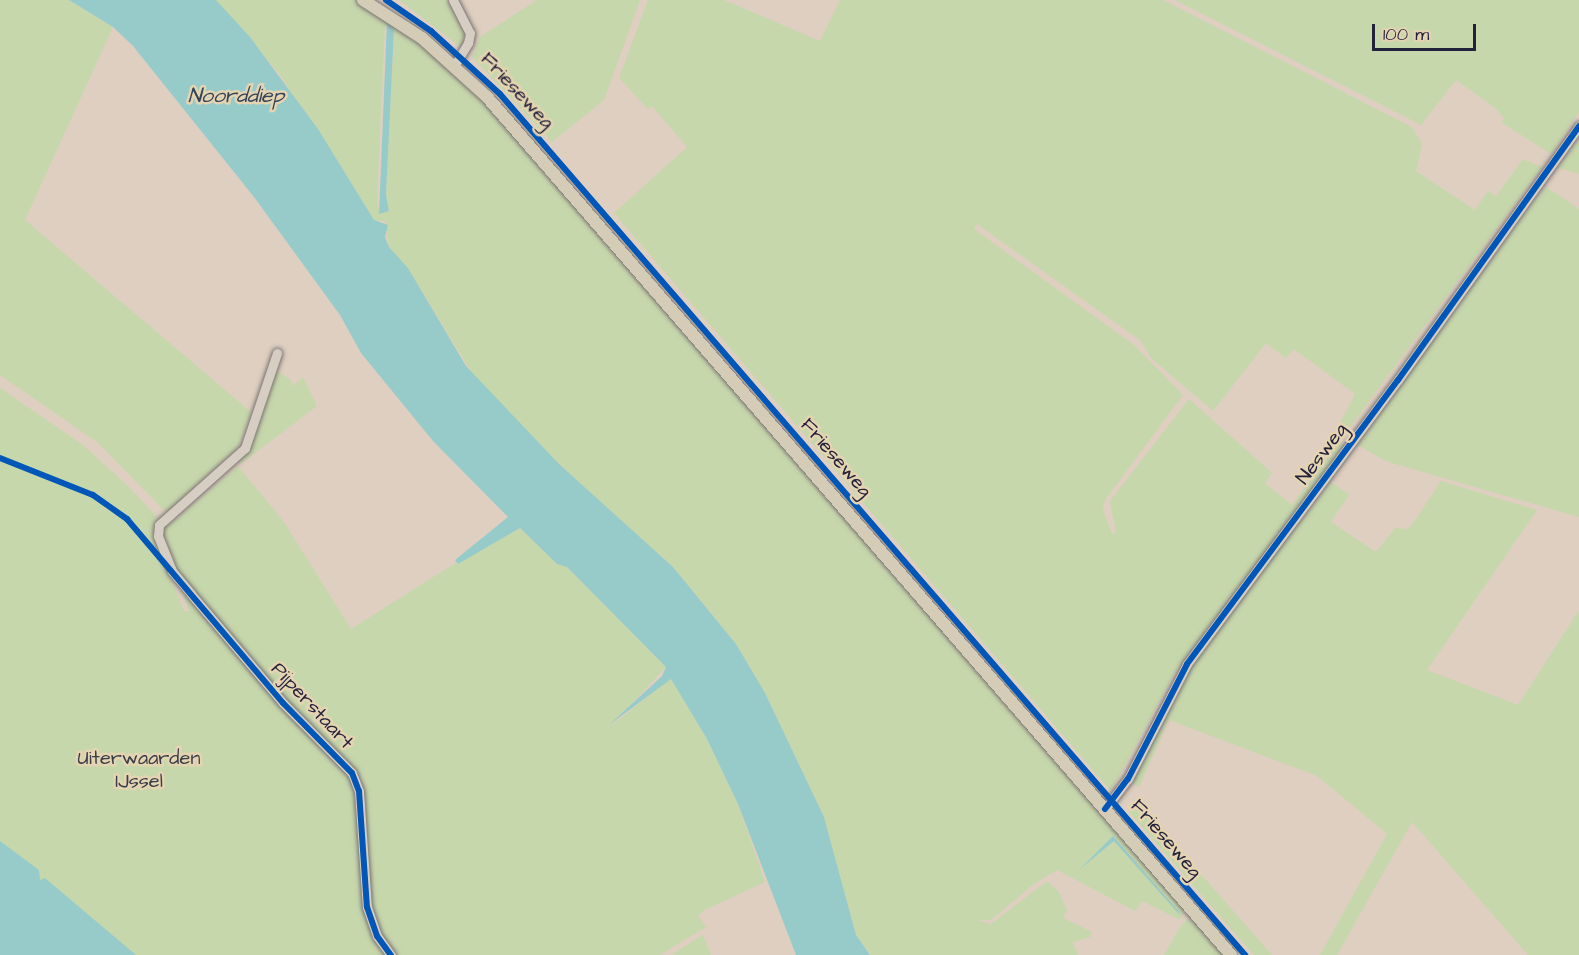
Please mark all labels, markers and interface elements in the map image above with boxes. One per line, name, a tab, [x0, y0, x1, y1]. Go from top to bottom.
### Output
scale bar	[1375, 12, 1478, 50]
text: 100 m	[1383, 22, 1429, 47]
street label: Frieseweg	[475, 47, 559, 135]
water label: Noorddiep	[188, 83, 284, 109]
street label: Frieseweg	[795, 414, 877, 502]
street label: Nesweg	[1291, 419, 1353, 489]
street label: Pijperstaart	[266, 658, 358, 754]
park label: Uiterwaarden IJssel	[78, 746, 200, 793]
street label: Frieseweg	[1125, 795, 1207, 883]

